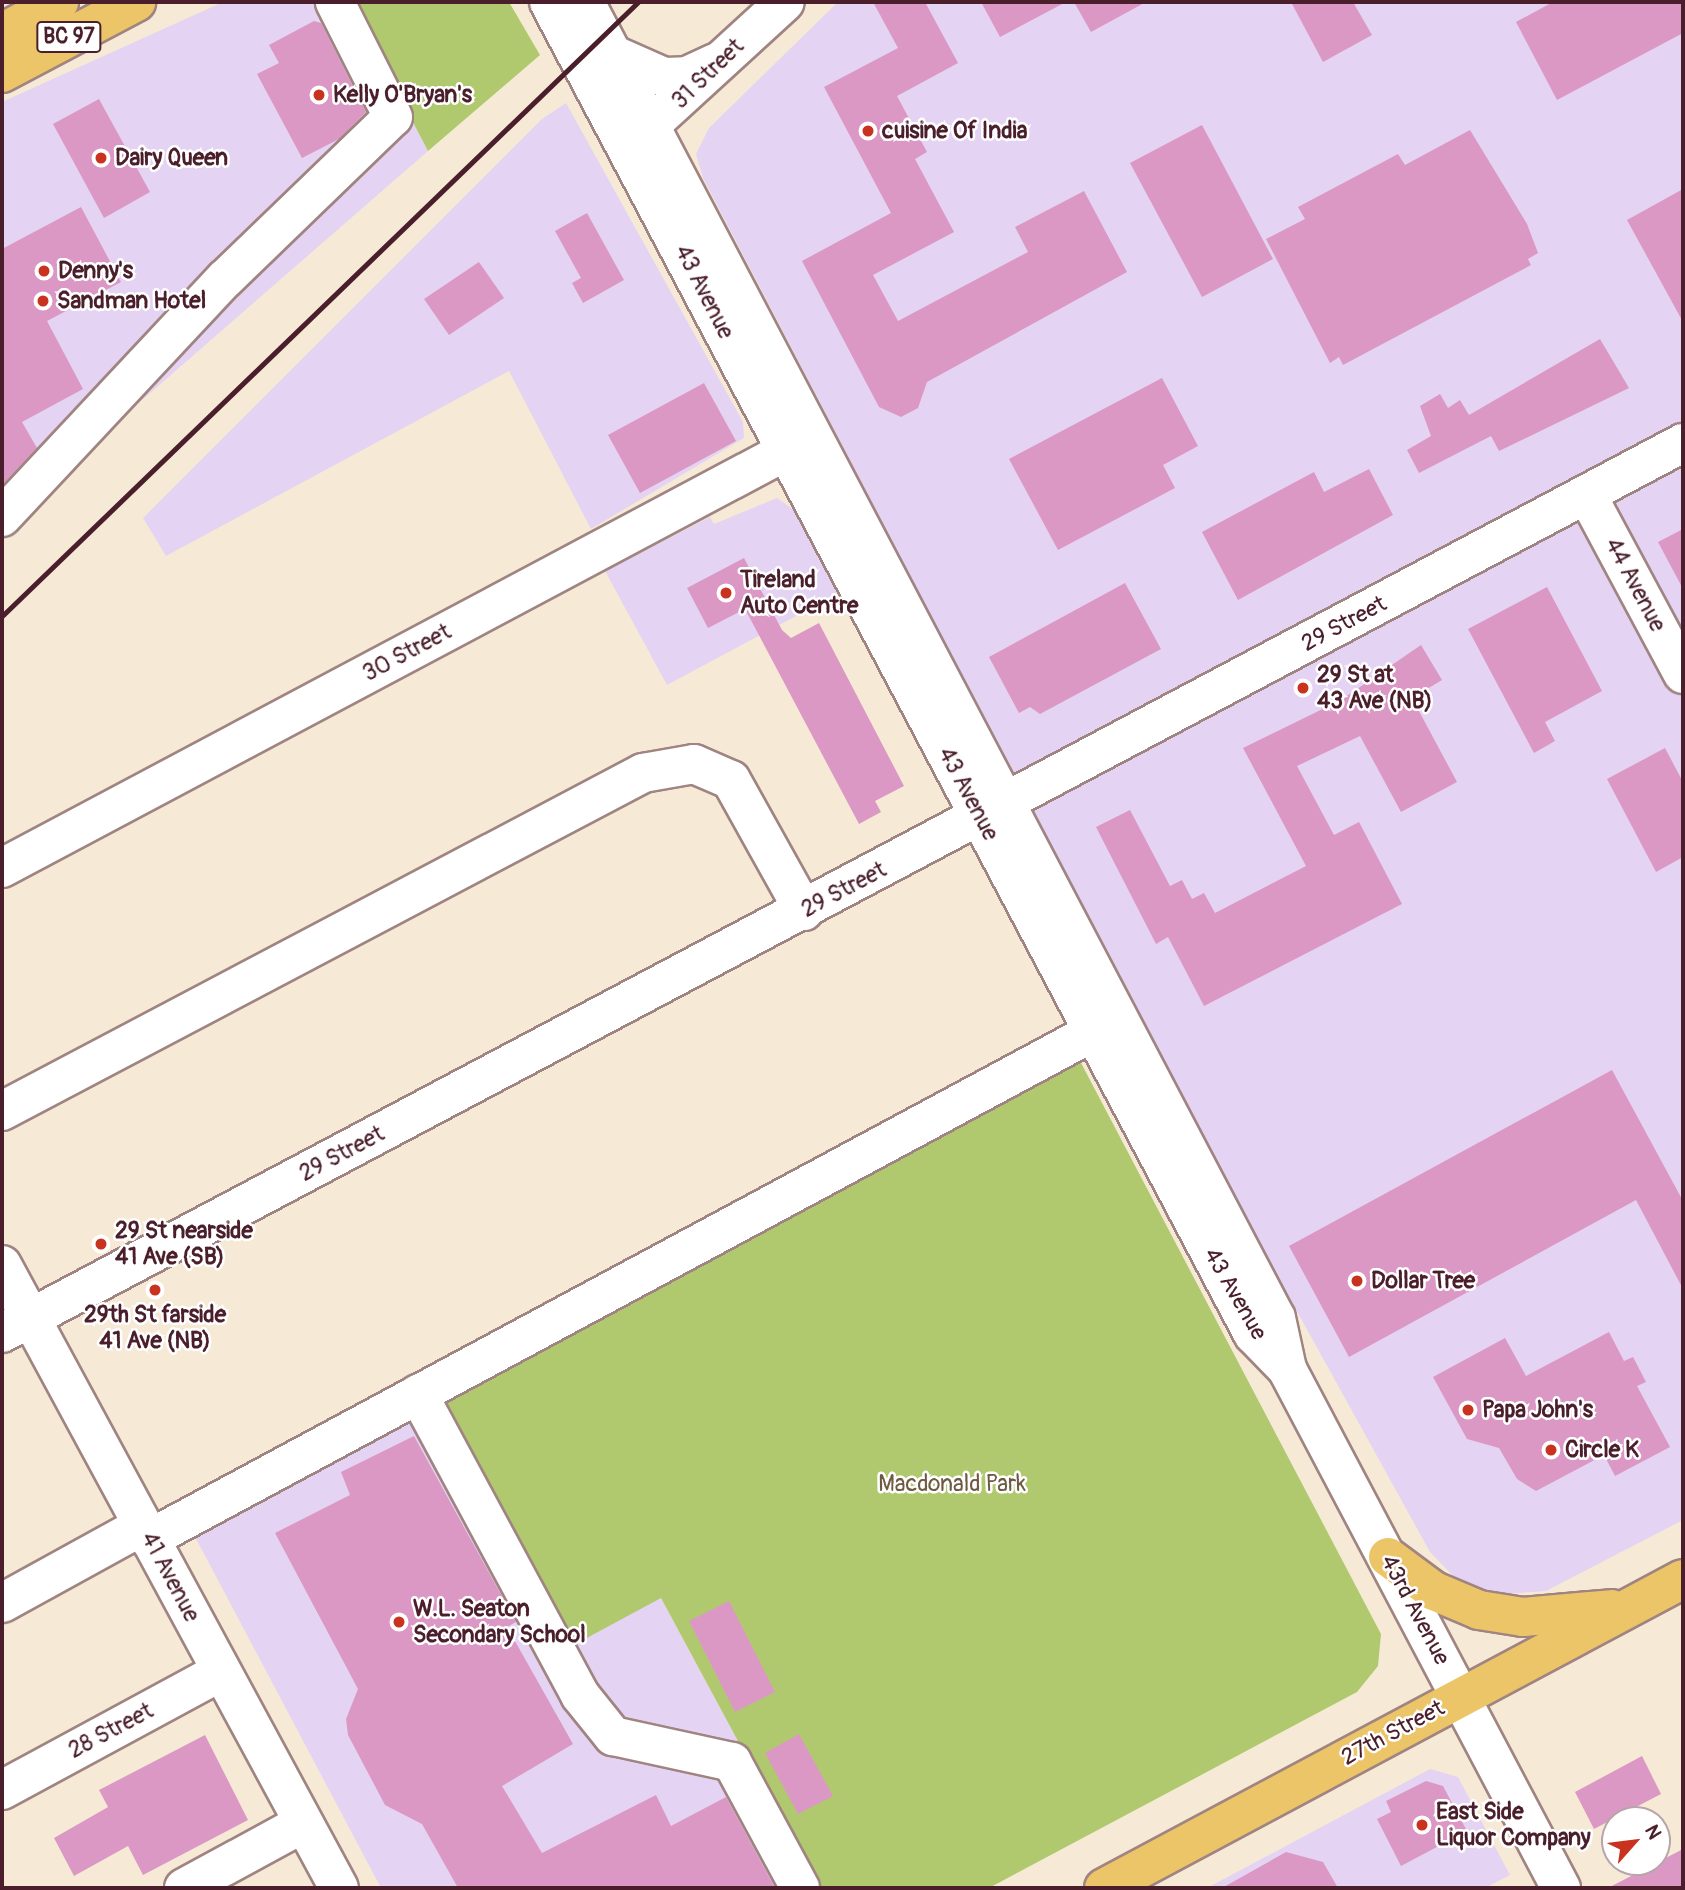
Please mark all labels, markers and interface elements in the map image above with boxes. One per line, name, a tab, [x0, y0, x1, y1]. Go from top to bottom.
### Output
road number: BC 97	[36, 20, 102, 54]
street label: 31 Street	[666, 33, 750, 115]
place label: Kelly O'Bryan's	[333, 81, 472, 109]
marker: Kelly O'Bryan's	[311, 87, 327, 103]
place label: cuisine Of India	[882, 117, 1027, 145]
marker: cuisine Of India	[860, 123, 876, 139]
place label: Dairy Queen	[115, 144, 228, 172]
marker: Dairy Queen	[93, 150, 109, 166]
street label: 43 Avenue	[669, 240, 739, 344]
place label: Denny's	[58, 257, 133, 285]
marker: Denny's	[36, 263, 52, 279]
place label: Sandman Hotel	[57, 287, 206, 315]
marker: Sandman Hotel	[35, 293, 51, 309]
street label: 44 Avenue	[1599, 533, 1671, 637]
place label: Tireland Auto Centre	[740, 566, 858, 620]
marker: Tireland Auto Centre	[718, 585, 734, 601]
street label: 29 Street	[1297, 590, 1391, 658]
street label: 30 Street	[358, 618, 456, 688]
place label: 29 St at 43 Ave (NB)	[1317, 661, 1432, 715]
marker: 29 St at 43 Ave (NB)	[1295, 680, 1311, 696]
street label: 43 Avenue	[932, 743, 1004, 845]
street label: 29 Street	[797, 856, 891, 924]
street label: 29 Street	[295, 1120, 389, 1188]
place label: 29 St nearside 41 Ave (SB)	[115, 1217, 253, 1271]
marker: 29 St nearside 41 Ave (SB)	[93, 1236, 109, 1252]
street label: 43 Avenue	[1198, 1243, 1272, 1345]
place label: Dollar Tree	[1371, 1267, 1475, 1295]
marker: Dollar Tree	[1349, 1273, 1365, 1289]
marker: 29th St farside 41 Ave (NB)	[147, 1282, 163, 1298]
place label: 29th St farside 41 Ave (NB)	[84, 1301, 226, 1355]
place label: Papa John's	[1482, 1396, 1593, 1424]
marker: Papa John's	[1460, 1402, 1476, 1418]
place label: Circle K	[1565, 1436, 1639, 1464]
marker: Circle K	[1543, 1442, 1559, 1458]
park label: Macdonald Park	[878, 1470, 1026, 1498]
street label: 41 Avenue	[135, 1527, 205, 1627]
street label: 43rd Avenue	[1374, 1550, 1456, 1670]
place label: W.L. Seaton Secondary School	[413, 1595, 586, 1649]
marker: W.L. Seaton Secondary School	[391, 1614, 407, 1630]
street label: 27th Street	[1337, 1694, 1449, 1772]
street label: 28 Street	[64, 1697, 158, 1765]
place label: East Side Liquor Company	[1436, 1798, 1590, 1852]
north arrow	[1601, 1806, 1671, 1876]
marker: East Side Liquor Company	[1414, 1817, 1430, 1833]
text: N	[1639, 1821, 1666, 1843]

